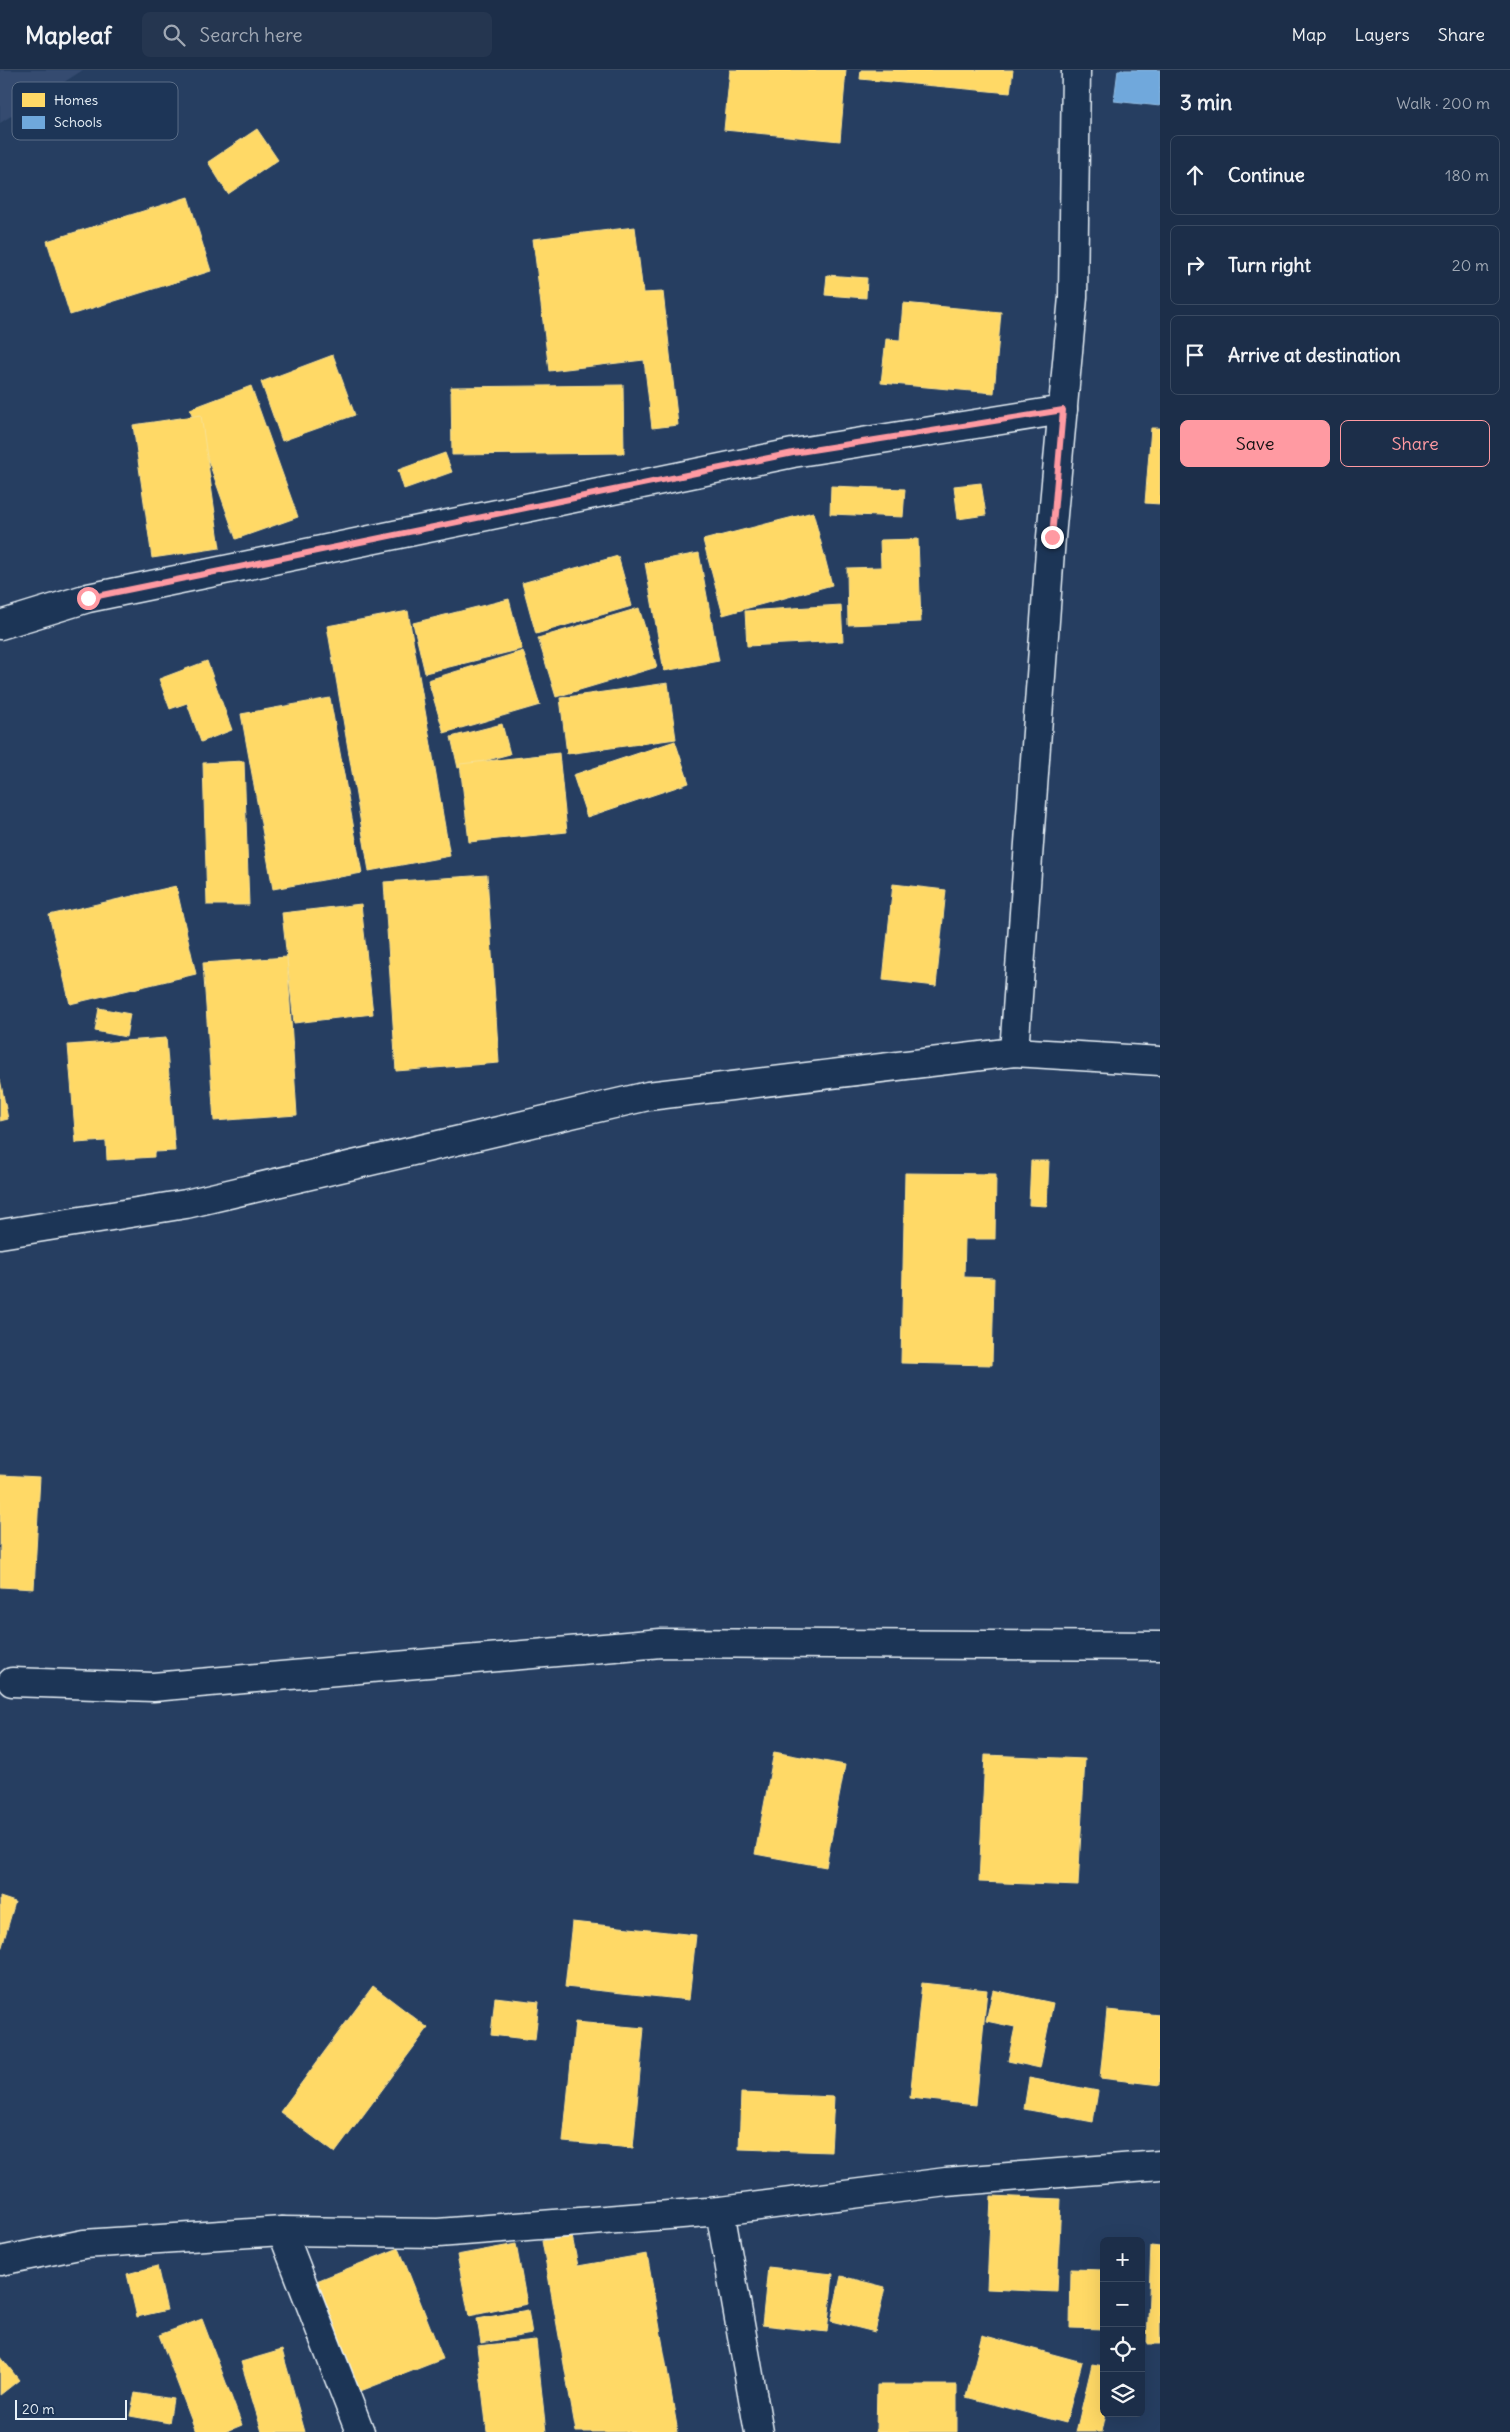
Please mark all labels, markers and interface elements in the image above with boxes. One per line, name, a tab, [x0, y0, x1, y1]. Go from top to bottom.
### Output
search box	[142, 12, 492, 57]
text: Mapleaf	[25, 20, 112, 50]
icon: search	[160, 21, 188, 49]
text: Search here	[200, 23, 303, 47]
text: Map	[1291, 23, 1326, 46]
text: Layers	[1354, 23, 1410, 46]
text: Share	[1438, 23, 1485, 46]
legend	[12, 82, 178, 140]
text: 3 min	[1180, 89, 1232, 116]
text: Homes	[54, 91, 98, 109]
text: Walk · 200 m	[1396, 93, 1490, 113]
text: Schools	[54, 113, 102, 131]
icon: ahead	[1181, 161, 1209, 189]
text: Continue	[1228, 163, 1305, 187]
text: 180 m	[1445, 165, 1489, 185]
icon: right	[1181, 251, 1209, 279]
text: Turn right	[1228, 253, 1311, 277]
text: 20 m	[1452, 255, 1489, 275]
icon: arrive	[1181, 341, 1209, 369]
text: Arrive at destination	[1228, 343, 1401, 367]
button: Save	[1180, 420, 1330, 467]
button: Share	[1340, 420, 1490, 467]
route end	[1041, 526, 1064, 549]
route start	[77, 587, 100, 610]
map controls	[1100, 2237, 1145, 2417]
button: +	[1100, 2237, 1145, 2282]
button: −	[1100, 2282, 1145, 2327]
button: locate	[1100, 2327, 1145, 2372]
button: layers	[1100, 2372, 1145, 2417]
scale bar	[15, 2397, 128, 2420]
text: 20 m	[22, 2400, 55, 2418]

